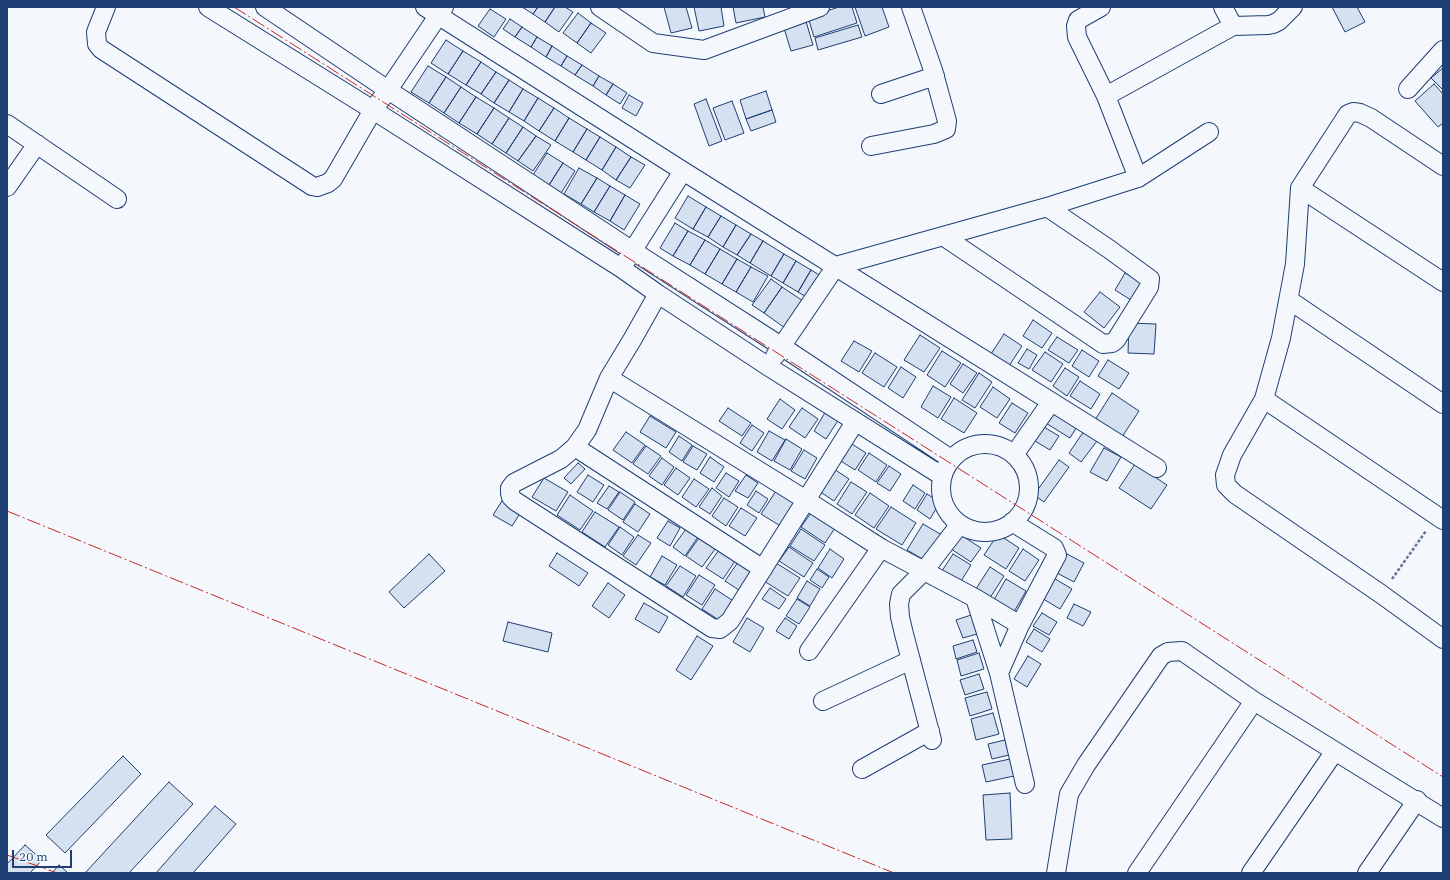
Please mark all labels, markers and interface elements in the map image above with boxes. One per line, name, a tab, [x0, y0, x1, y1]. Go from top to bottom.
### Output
scale bar	[14, 842, 74, 868]
text: 20 m	[19, 849, 48, 864]

